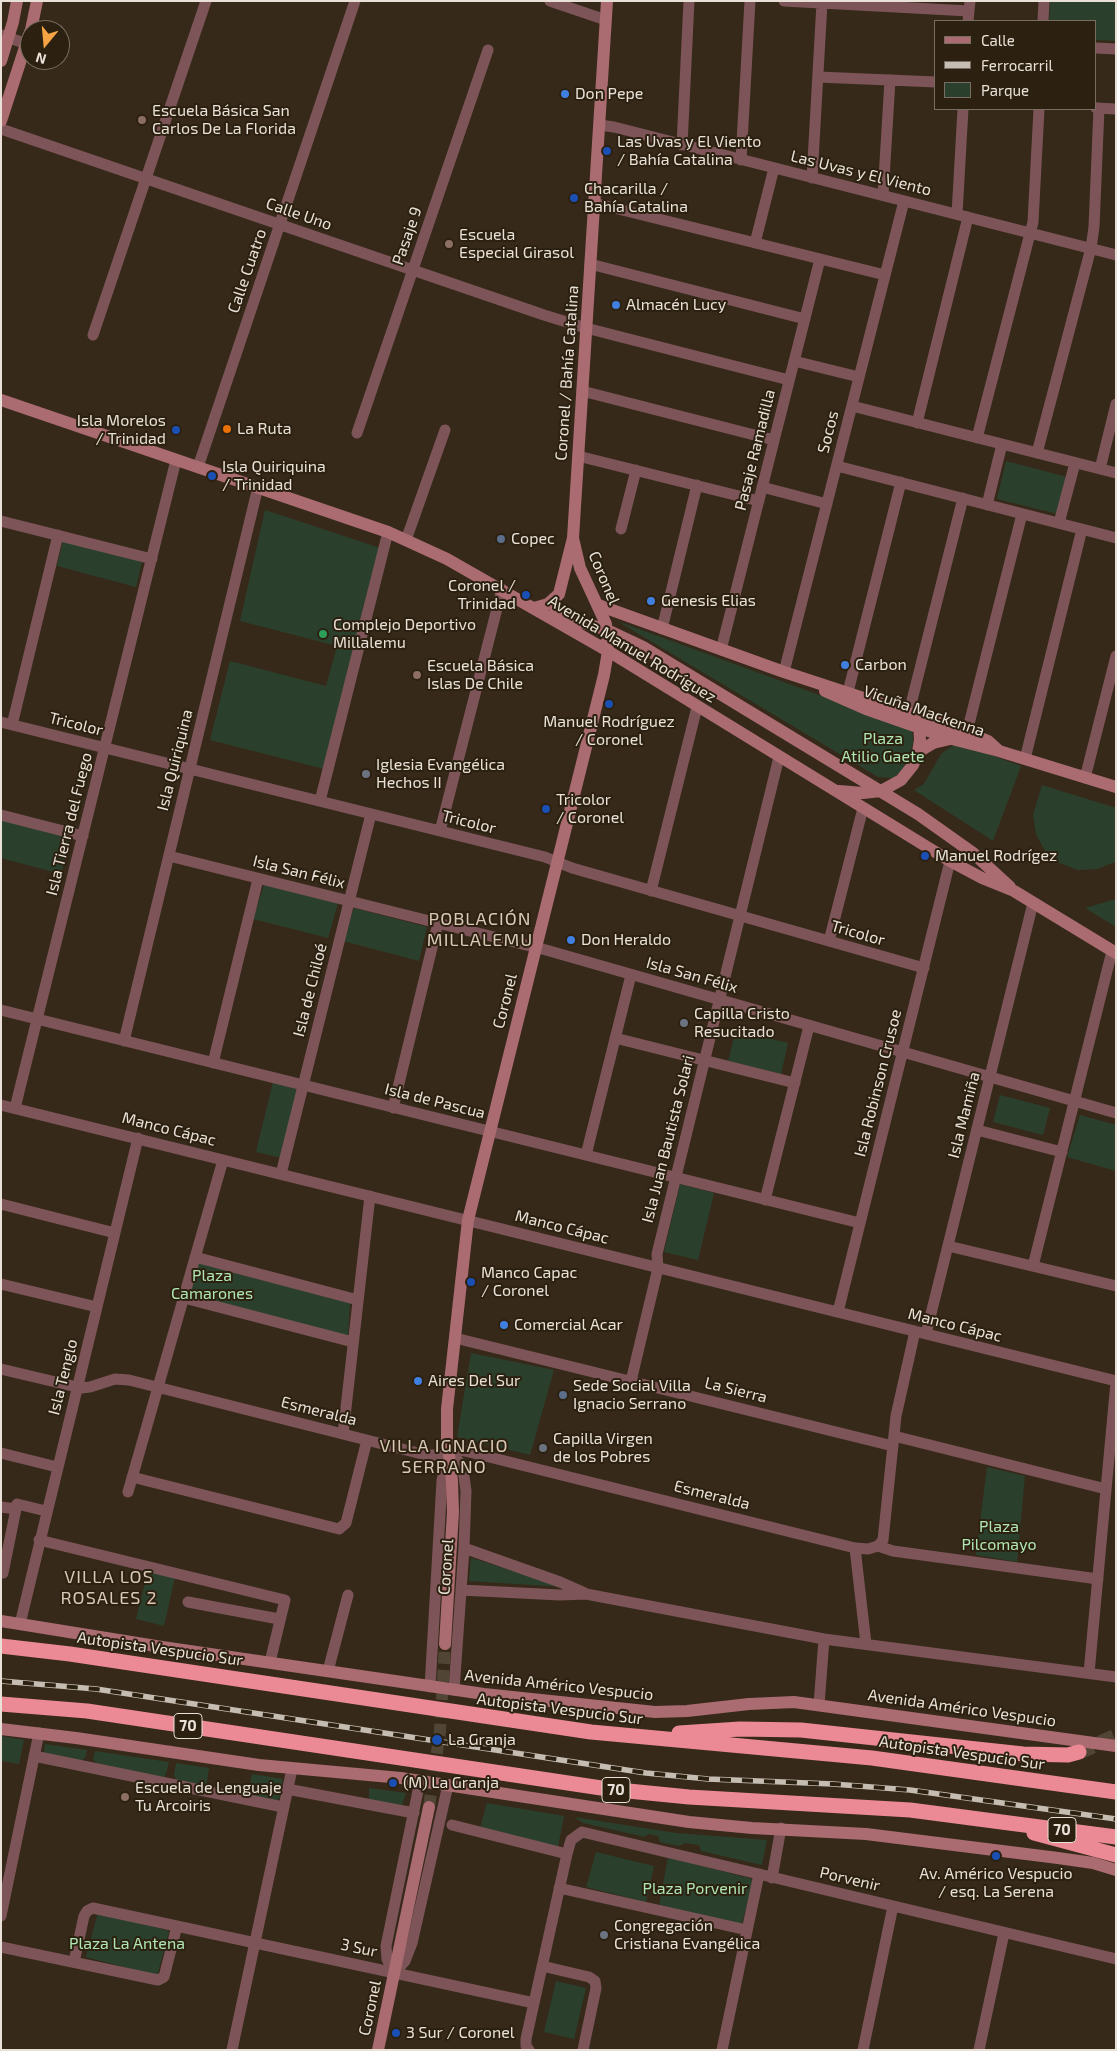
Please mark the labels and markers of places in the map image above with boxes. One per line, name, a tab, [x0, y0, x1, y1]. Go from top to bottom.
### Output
place label: Don Pepe	[575, 84, 643, 104]
marker: Don Pepe	[559, 88, 571, 100]
place label: Escuela Básica San Carlos De La Florida	[152, 101, 296, 139]
marker: Escuela Básica San Carlos De La Florida	[136, 114, 148, 126]
place label: Las Uvas y El Viento / Bahía Catalina	[617, 132, 761, 170]
marker: Las Uvas y El Viento / Bahía Catalina	[601, 145, 613, 157]
place label: Chacarilla / Bahía Catalina	[584, 179, 688, 217]
marker: Chacarilla / Bahía Catalina	[568, 192, 580, 204]
place label: Escuela Especial Girasol	[459, 225, 574, 263]
marker: Escuela Especial Girasol	[443, 238, 455, 250]
place label: Almacén Lucy	[626, 295, 726, 315]
marker: Almacén Lucy	[610, 299, 622, 311]
place label: Isla Morelos / Trinidad	[77, 411, 166, 449]
place label: La Ruta	[237, 419, 291, 439]
marker: La Ruta	[221, 423, 233, 435]
marker: Isla Morelos / Trinidad	[170, 424, 182, 436]
place label: Isla Quiriquina / Trinidad	[222, 457, 326, 495]
marker: Isla Quiriquina / Trinidad	[206, 470, 218, 482]
place label: Copec	[511, 529, 555, 549]
marker: Copec	[495, 533, 507, 545]
place label: Coronel / Trinidad	[448, 576, 516, 614]
marker: Coronel / Trinidad	[520, 589, 532, 601]
place label: Genesis Elias	[661, 591, 756, 611]
marker: Genesis Elias	[645, 595, 657, 607]
place label: Complejo Deportivo Millalemu	[333, 615, 476, 653]
marker: Complejo Deportivo Millalemu	[317, 628, 329, 640]
place label: Carbon	[855, 655, 907, 675]
place label: Escuela Básica Islas De Chile	[427, 656, 534, 694]
marker: Carbon	[839, 659, 851, 671]
marker: Escuela Básica Islas De Chile	[411, 669, 423, 681]
marker: Manuel Rodríguez / Coronel	[603, 698, 615, 710]
place label: Manuel Rodríguez / Coronel	[543, 712, 675, 750]
place label: Iglesia Evangélica Hechos II	[376, 755, 505, 793]
marker: Iglesia Evangélica Hechos II	[360, 768, 372, 780]
place label: Tricolor / Coronel	[556, 790, 624, 828]
marker: Tricolor / Coronel	[540, 803, 552, 815]
place label: Manuel Rodrígez	[935, 846, 1057, 866]
marker: Manuel Rodrígez	[919, 850, 931, 862]
place label: Don Heraldo	[581, 930, 671, 950]
marker: Don Heraldo	[565, 934, 577, 946]
place label: Capilla Cristo Resucitado	[694, 1004, 790, 1042]
marker: Capilla Cristo Resucitado	[678, 1017, 690, 1029]
place label: Manco Capac / Coronel	[481, 1263, 577, 1301]
marker: Manco Capac / Coronel	[465, 1276, 477, 1288]
place label: Comercial Acar	[514, 1315, 623, 1335]
marker: Comercial Acar	[498, 1319, 510, 1331]
place label: Aires Del Sur	[428, 1371, 520, 1391]
marker: Aires Del Sur	[412, 1375, 424, 1387]
place label: Sede Social Villa Ignacio Serrano	[573, 1376, 691, 1414]
marker: Sede Social Villa Ignacio Serrano	[557, 1389, 569, 1401]
place label: Capilla Virgen de los Pobres	[553, 1429, 653, 1467]
marker: Capilla Virgen de los Pobres	[537, 1442, 549, 1454]
place label: La Granja	[448, 1730, 516, 1750]
marker: La Granja	[430, 1733, 444, 1747]
place label: (M) La Granja	[403, 1773, 499, 1793]
marker: (M) La Granja	[387, 1777, 399, 1789]
place label: Escuela de Lenguaje Tu Arcoiris	[135, 1778, 282, 1816]
marker: Escuela de Lenguaje Tu Arcoiris	[119, 1791, 131, 1803]
marker: Av. Américo Vespucio / esq. La Serena	[990, 1850, 1002, 1862]
place label: Av. Américo Vespucio / esq. La Serena	[919, 1864, 1073, 1902]
place label: Congregación Cristiana Evangélica	[614, 1916, 760, 1954]
marker: Congregación Cristiana Evangélica	[598, 1929, 610, 1941]
place label: 3 Sur / Coronel	[406, 2023, 515, 2043]
marker: 3 Sur / Coronel	[390, 2027, 402, 2039]

